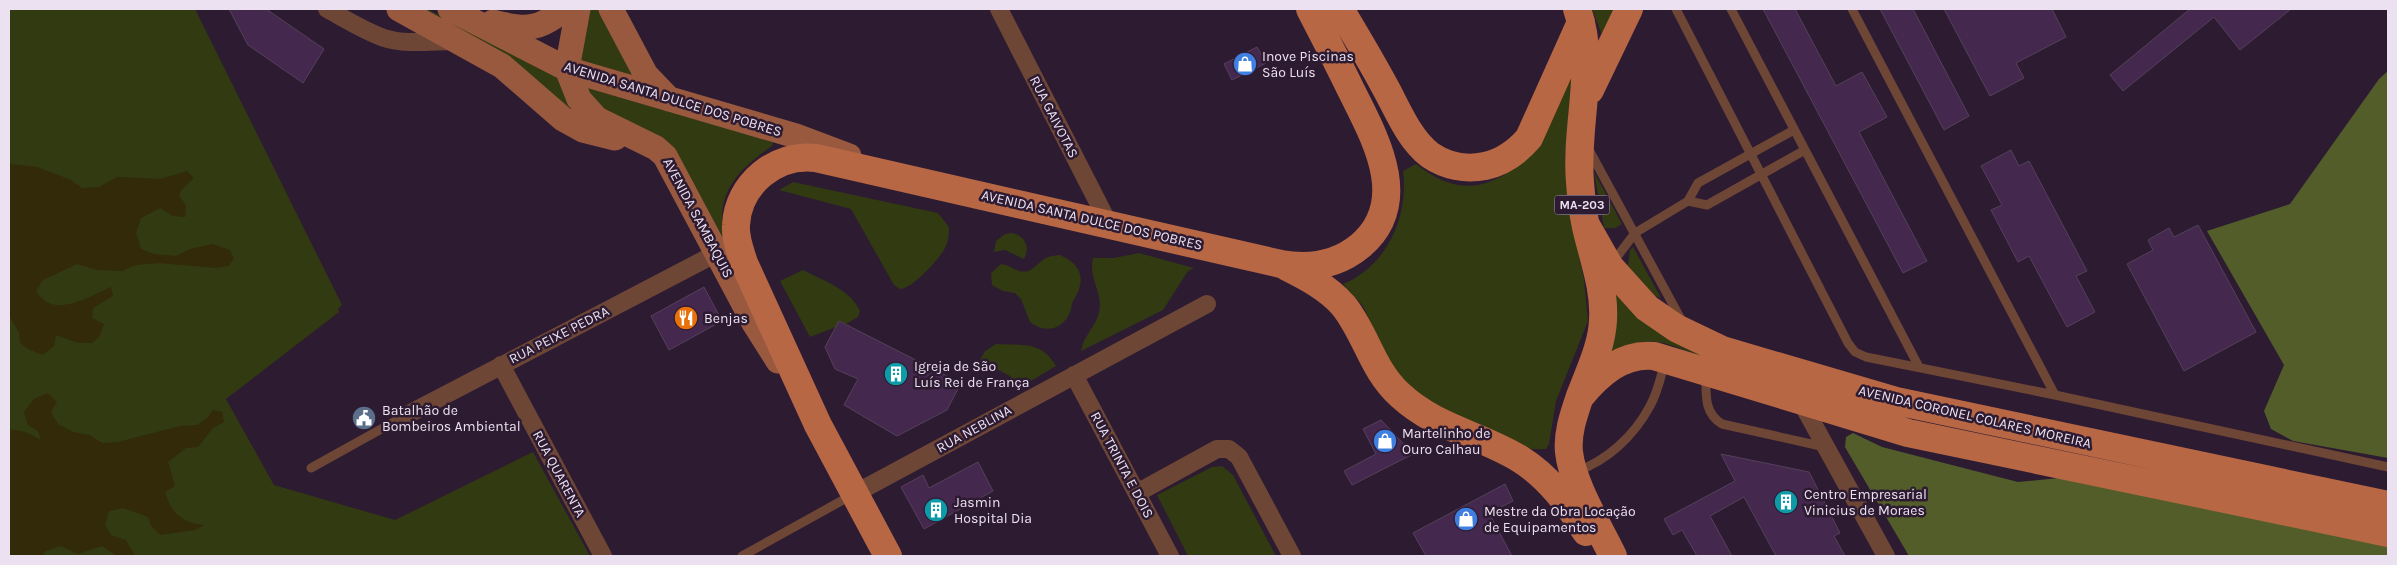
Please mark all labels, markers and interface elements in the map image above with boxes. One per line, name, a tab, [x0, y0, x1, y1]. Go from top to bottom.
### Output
place label: Inove Piscinas São Luís	[1262, 48, 1354, 81]
shop icon: Inove Piscinas São Luís	[1232, 51, 1258, 77]
street label: AVENIDA SANTA DULCE DOS POBRES	[562, 58, 784, 140]
street label: RUA GAIVOTAS	[1026, 73, 1082, 161]
street label: AVENIDA SAMBAQUIS	[659, 155, 737, 281]
street label: AVENIDA SANTA DULCE DOS POBRES	[980, 186, 1204, 254]
road number: MA-203	[1554, 196, 1610, 214]
street label: RUA PEIXE PEDRA	[506, 302, 612, 368]
restaurant icon: Benjas	[673, 305, 699, 331]
place label: Benjas	[704, 310, 748, 327]
place label: Igreja de São Luís Rei de França	[914, 358, 1029, 391]
building icon: Igreja de São Luís Rei de França	[883, 361, 909, 387]
street label: AVENIDA CORONEL COLARES MOREIRA	[1857, 382, 2093, 452]
street label: RUA NEBLINA	[933, 401, 1015, 457]
place label: Batalhão de Bombeiros Ambiental	[382, 402, 521, 435]
public building icon: Batalhão de Bombeiros Ambiental	[351, 405, 377, 431]
street label: RUA TRINTA E DOIS	[1087, 409, 1157, 521]
place label: Martelinho de Ouro Calhau	[1402, 425, 1491, 458]
street label: RUA QUARENTA	[529, 428, 589, 520]
shop icon: Martelinho de Ouro Calhau	[1372, 428, 1398, 454]
place label: Centro Empresarial Vinicius de Moraes	[1804, 486, 1927, 519]
building icon: Centro Empresarial Vinicius de Moraes	[1773, 489, 1799, 515]
place label: Jasmin Hospital Dia	[954, 494, 1032, 527]
building icon: Jasmin Hospital Dia	[923, 497, 949, 523]
place label: Mestre da Obra Locação de Equipamentos	[1484, 503, 1636, 536]
shop icon: Mestre da Obra Locação de Equipamentos	[1453, 506, 1479, 532]

